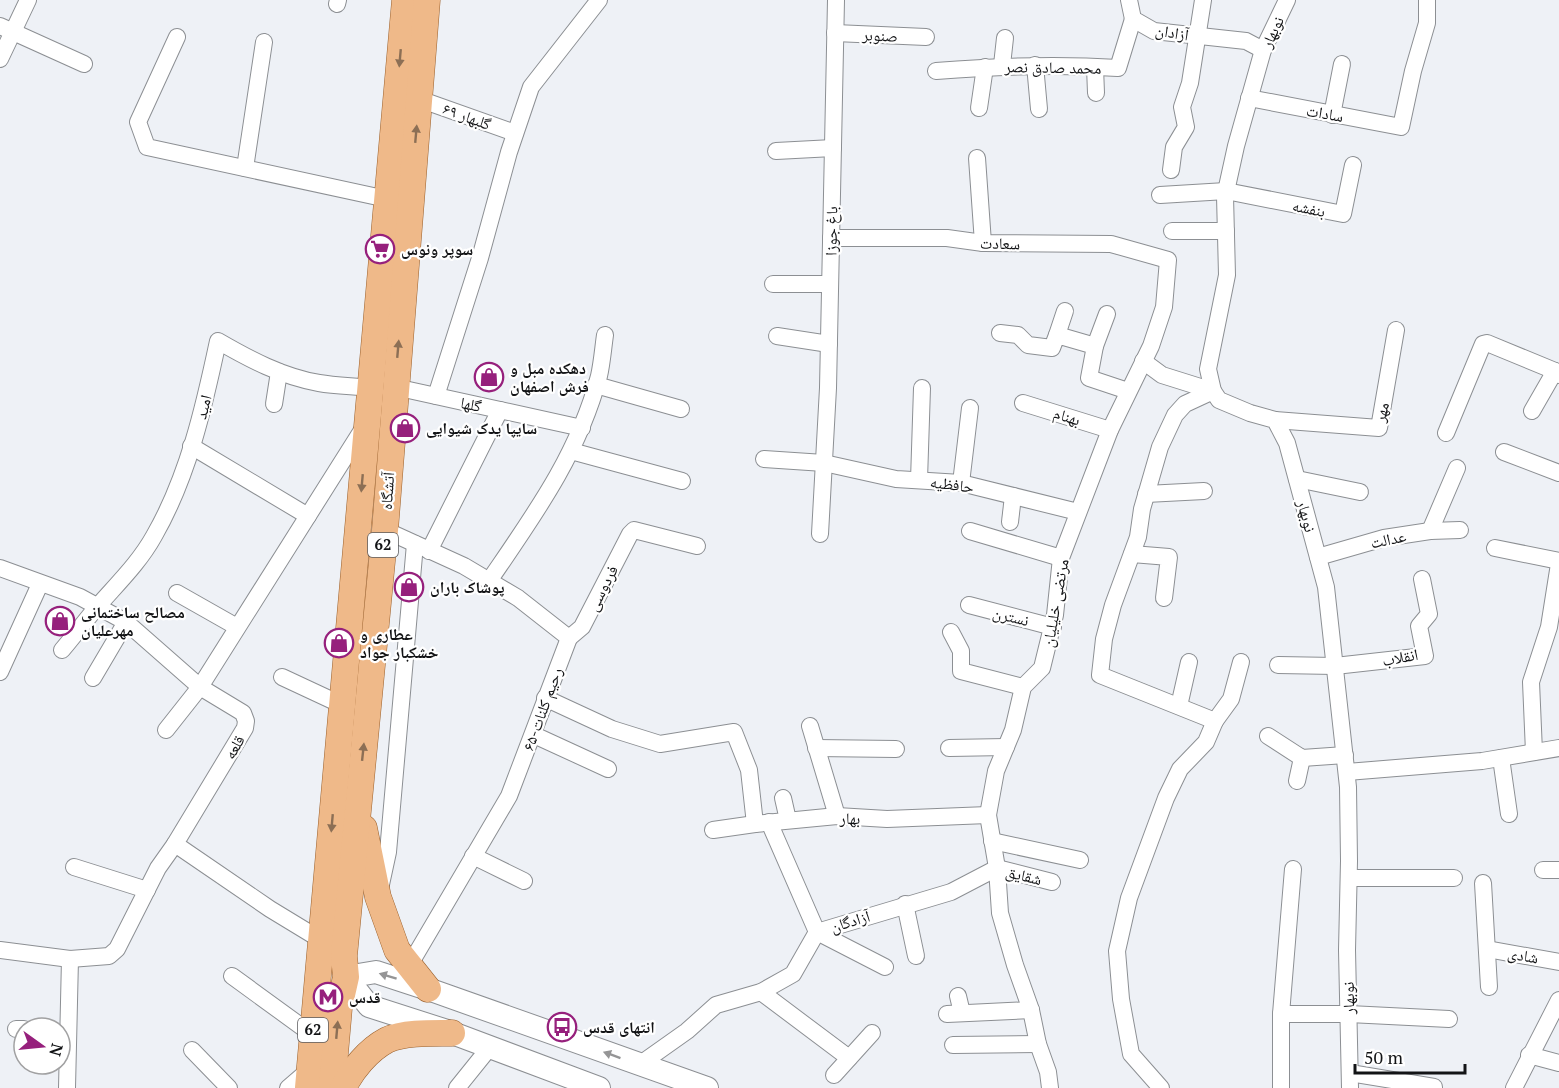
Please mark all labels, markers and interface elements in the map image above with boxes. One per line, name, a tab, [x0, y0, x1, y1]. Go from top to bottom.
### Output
street label: نوبهار	[1255, 13, 1289, 52]
street label: آزادان	[1154, 19, 1191, 46]
street label: صنوبر	[861, 23, 898, 47]
one-way arrow	[395, 49, 405, 68]
street label: محمد صادق نصر	[1003, 55, 1102, 79]
street label: ۶۹ گلبهار	[440, 97, 495, 135]
street label: سادات	[1305, 99, 1345, 127]
one-way arrow	[411, 124, 421, 143]
street label: بنفشه	[1291, 194, 1327, 222]
street label: باغ جوزا	[820, 206, 842, 256]
street label: سعادت	[980, 232, 1020, 254]
supermarket icon: سوپر ونوس	[364, 233, 396, 265]
place label: سوپر ونوس	[401, 238, 473, 260]
one-way arrow	[393, 339, 403, 358]
place label: دهکده مبل و فرش اصفهان	[510, 357, 589, 397]
shop icon: دهکده مبل و فرش اصفهان	[473, 361, 505, 393]
street label: گلها	[459, 391, 484, 417]
street label: امید	[189, 392, 217, 422]
street label: مهر	[1368, 400, 1394, 425]
street label: بهنام	[1051, 402, 1083, 430]
shop icon: سایپا یدک شیوایی	[389, 412, 421, 444]
place label: سایپا یدک شیوایی	[426, 417, 537, 439]
street label: آتشگاه	[375, 470, 399, 511]
street label: حافظیه	[929, 470, 975, 498]
one-way arrow	[357, 473, 367, 492]
street label: نوبهار	[1292, 496, 1322, 535]
street label: عدالت	[1368, 525, 1408, 553]
road number: 62	[368, 533, 398, 557]
street label: مرتضی خلیلیان	[1036, 557, 1074, 649]
street label: فردوسی	[581, 561, 623, 615]
shop icon: پوشاک باران	[393, 571, 425, 603]
place label: پوشاک باران	[430, 576, 505, 598]
place label: مصالح ساختمانی مهرعلیان	[81, 601, 185, 641]
street label: نسترن	[991, 601, 1031, 631]
shop icon: مصالح ساختمانی مهرعلیان	[44, 605, 76, 637]
place label: عطاری و خشکبار جواد	[360, 623, 438, 663]
shop icon: عطاری و خشکبار جواد	[323, 627, 355, 659]
street label: انقلاب	[1380, 643, 1420, 671]
street label: ۶۵-رحیم کلنات	[517, 664, 567, 754]
street label: قلعه	[218, 731, 250, 763]
one-way arrow	[358, 743, 368, 762]
street label: بهار	[838, 807, 861, 829]
one-way arrow	[327, 814, 337, 833]
street label: شقایق	[1004, 860, 1044, 890]
street label: آزادگان	[827, 904, 873, 937]
street label: شادی	[1506, 941, 1540, 969]
one-way arrow	[379, 971, 397, 980]
metro station icon: قدس	[312, 981, 344, 1013]
street label: نوبهار	[1337, 982, 1359, 1015]
place label: قدس	[349, 986, 381, 1008]
bus stop icon: انتهای قدس	[546, 1011, 578, 1043]
north arrow	[12, 1016, 72, 1076]
place label: انتهای قدس	[583, 1016, 655, 1038]
road number: 62	[298, 1018, 328, 1042]
one-way arrow	[332, 1020, 342, 1039]
scale bar	[1355, 1037, 1464, 1075]
text: N	[44, 1041, 69, 1059]
text: 50 m	[1364, 1045, 1404, 1069]
one-way arrow	[603, 1050, 621, 1059]

